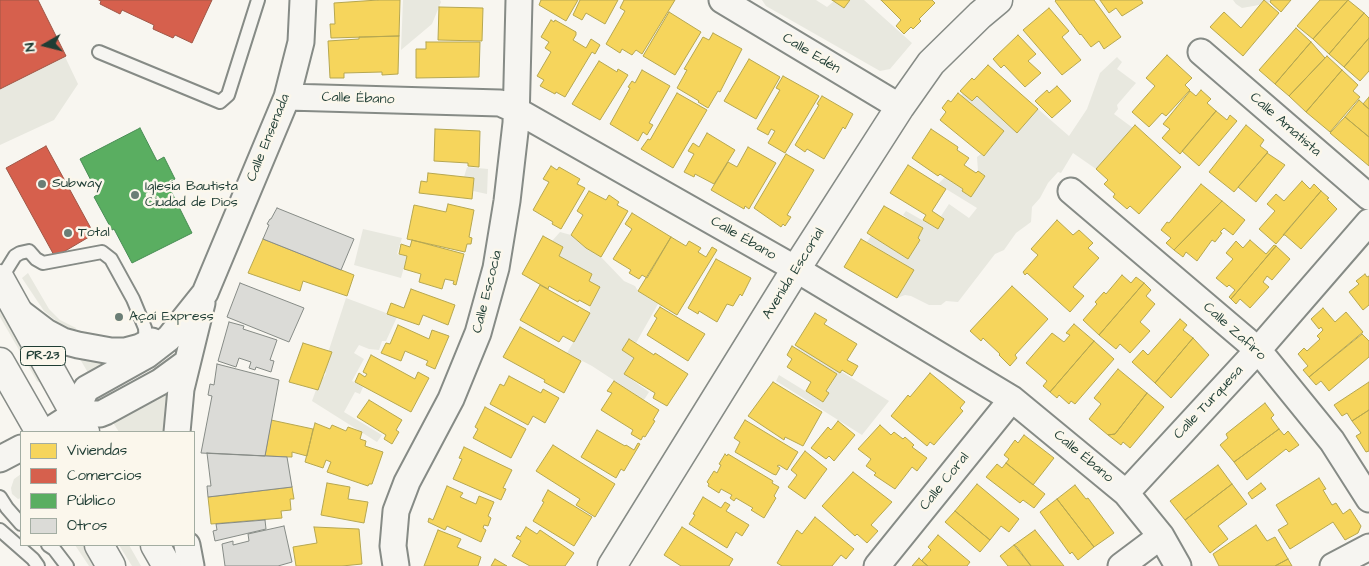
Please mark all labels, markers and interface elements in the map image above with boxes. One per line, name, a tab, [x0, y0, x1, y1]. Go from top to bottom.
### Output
north arrow	[20, 20, 70, 70]
street label: Calle Edén	[779, 30, 843, 78]
text: N	[20, 41, 41, 53]
street label: Calle Ébano	[321, 89, 395, 109]
street label: Calle Amatista	[1246, 89, 1324, 161]
street label: Calle Ensenada	[244, 92, 294, 184]
place label: Subway	[52, 176, 102, 192]
marker: Subway	[36, 178, 48, 190]
place label: Iglesia Bautista Ciudad de Dios	[145, 179, 238, 212]
marker: Iglesia Bautista Ciudad de Dios	[129, 189, 141, 201]
street label: Calle Ébano	[707, 214, 779, 264]
place label: Total	[78, 225, 110, 241]
street label: Avenida Escorial	[759, 225, 829, 323]
marker: Total	[62, 227, 74, 239]
street label: Calle Escocia	[470, 249, 506, 335]
street label: Calle Zafiro	[1199, 299, 1269, 365]
place label: Açaí Express	[129, 309, 214, 325]
marker: Açaí Express	[113, 311, 125, 323]
road number: PR-23	[20, 346, 66, 366]
street label: Calle Turquesa	[1171, 363, 1247, 443]
street label: Calle Ébano	[1050, 427, 1116, 487]
legend	[20, 431, 195, 546]
text: Viviendas	[67, 440, 127, 461]
street label: Calle Coral	[917, 450, 973, 514]
text: Comercios	[67, 465, 142, 486]
text: Público	[67, 490, 115, 511]
text: Otros	[67, 515, 107, 536]

